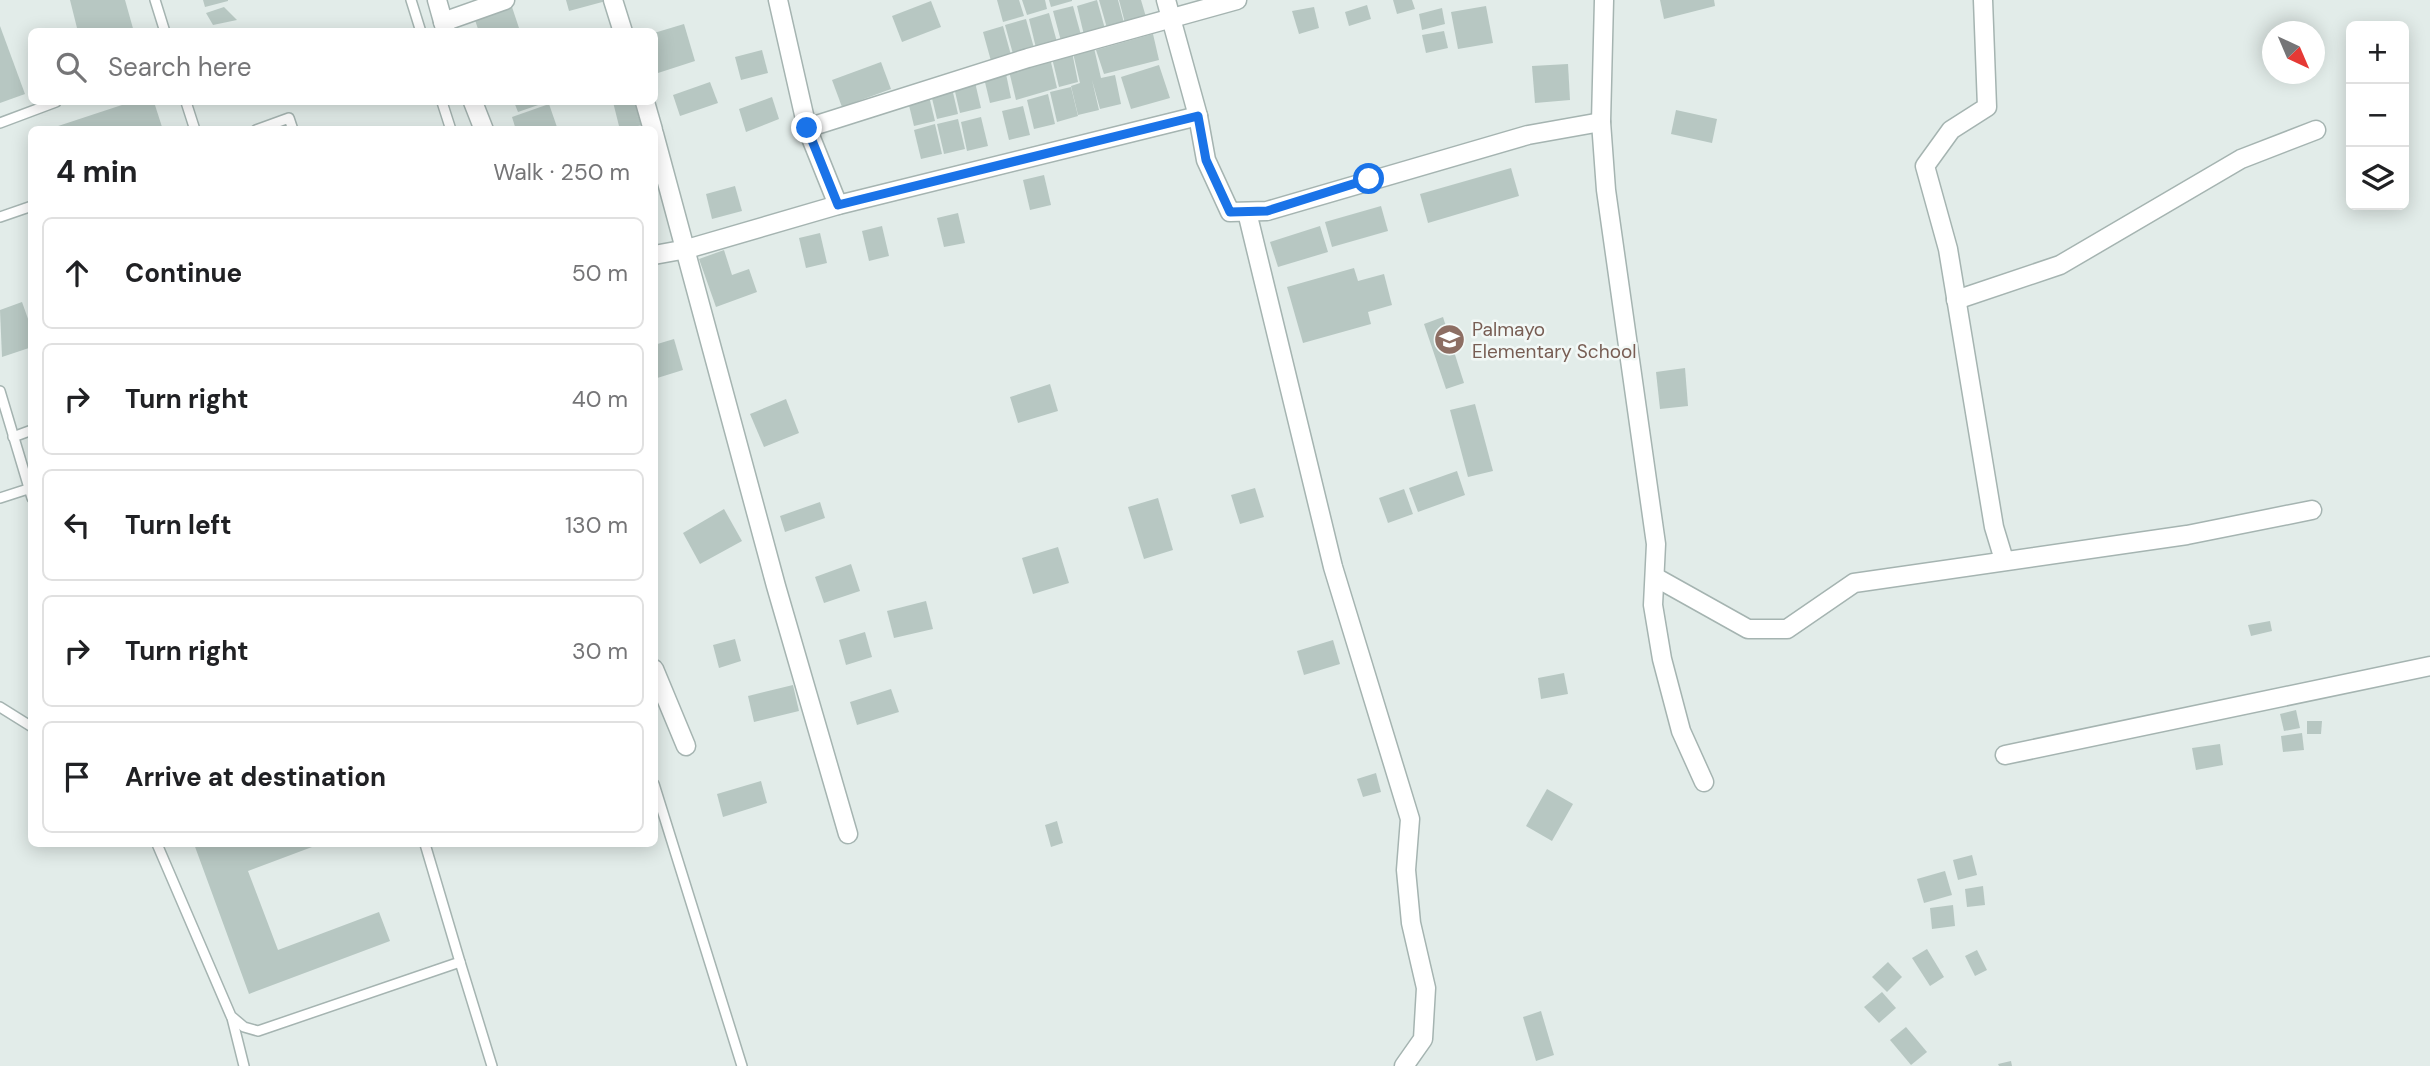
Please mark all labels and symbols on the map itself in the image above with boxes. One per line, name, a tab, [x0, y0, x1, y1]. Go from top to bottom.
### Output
north arrow	[2262, 21, 2325, 84]
route end	[791, 112, 822, 143]
route start	[1353, 163, 1384, 194]
place label: Palmayo Elementary School	[1472, 317, 1636, 364]
school or university icon: Palmayo Elementary School	[1432, 323, 1466, 357]

